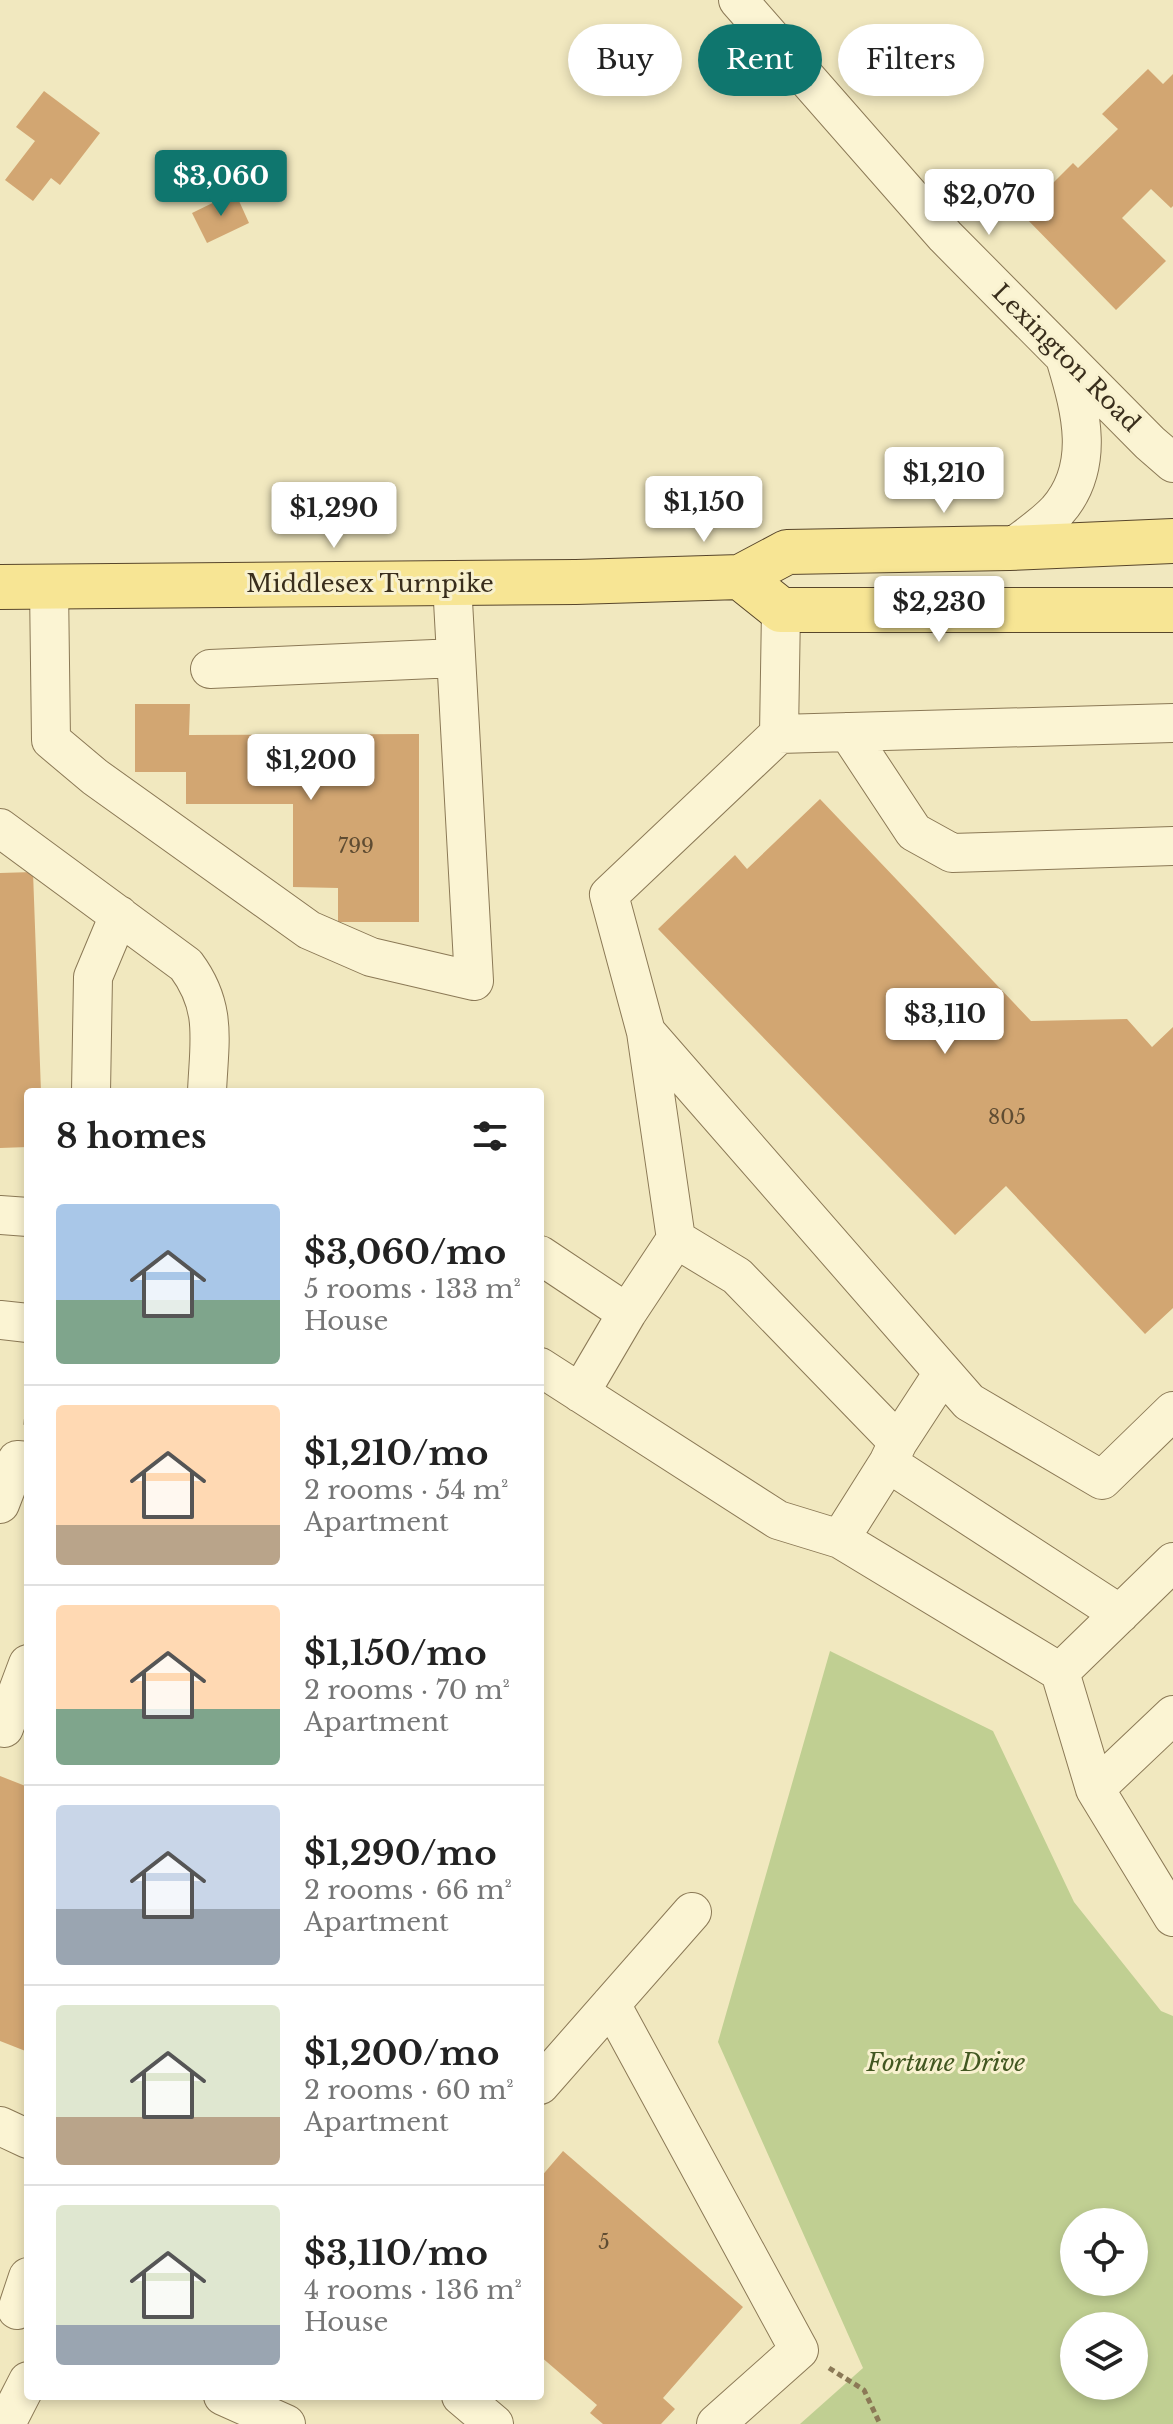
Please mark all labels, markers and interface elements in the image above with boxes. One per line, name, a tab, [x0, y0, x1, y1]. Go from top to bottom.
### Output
chip: Buy	[568, 24, 682, 96]
chip: Rent	[698, 24, 822, 96]
chip: Filters	[838, 24, 984, 96]
pin: $3,060	[156, 150, 286, 218]
text: $3,060	[173, 160, 269, 192]
pin: $2,070	[924, 169, 1054, 237]
text: $2,070	[943, 179, 1035, 211]
street label: Lexington Road	[987, 278, 1146, 437]
pin: $1,210	[879, 447, 1009, 515]
text: $1,210	[903, 457, 985, 489]
pin: $1,150	[639, 476, 769, 544]
pin: $1,290	[269, 482, 399, 550]
text: $1,150	[663, 486, 745, 518]
text: $1,290	[290, 492, 378, 524]
street label: Middlesex Turnpike	[246, 569, 494, 598]
pin: $2,230	[874, 576, 1004, 644]
text: $2,230	[892, 586, 986, 618]
pin: $1,200	[246, 734, 376, 802]
text: $1,200	[265, 744, 357, 776]
house number: 799	[338, 834, 374, 858]
pin: $3,110	[880, 988, 1010, 1056]
text: $3,110	[904, 998, 986, 1030]
house number: 805	[988, 1105, 1026, 1129]
icon: filters	[468, 1114, 512, 1158]
text: 8 homes	[56, 1115, 207, 1157]
text: $3,060/mo	[304, 1231, 506, 1273]
icon: home	[120, 1236, 216, 1332]
text: 5 rooms · 133 m²	[304, 1273, 521, 1305]
text: House	[304, 1305, 388, 1337]
text: $1,210/mo	[304, 1432, 489, 1474]
icon: home	[120, 1437, 216, 1533]
text: 2 rooms · 54 m²	[304, 1474, 508, 1506]
text: Apartment	[304, 1506, 449, 1538]
text: $1,150/mo	[304, 1632, 487, 1674]
icon: home	[120, 1637, 216, 1733]
text: 2 rooms · 70 m²	[304, 1674, 510, 1706]
text: Apartment	[304, 1706, 449, 1738]
text: $1,290/mo	[304, 1832, 497, 1874]
icon: home	[120, 1837, 216, 1933]
text: 2 rooms · 66 m²	[304, 1874, 512, 1906]
text: Apartment	[304, 1906, 449, 1938]
text: $1,200/mo	[304, 2032, 499, 2074]
icon: home	[120, 2037, 216, 2133]
park label: Fortune Drive	[866, 2048, 1025, 2077]
text: 2 rooms · 60 m²	[304, 2074, 514, 2106]
text: Apartment	[304, 2106, 449, 2138]
map controls	[1060, 2208, 1148, 2400]
button: locate	[1060, 2208, 1148, 2296]
house number: 5	[598, 2230, 610, 2254]
text: $3,110/mo	[304, 2232, 488, 2274]
icon: home	[120, 2237, 216, 2333]
text: 4 rooms · 136 m²	[304, 2274, 522, 2306]
text: House	[304, 2306, 388, 2338]
button: layers	[1060, 2312, 1148, 2400]

